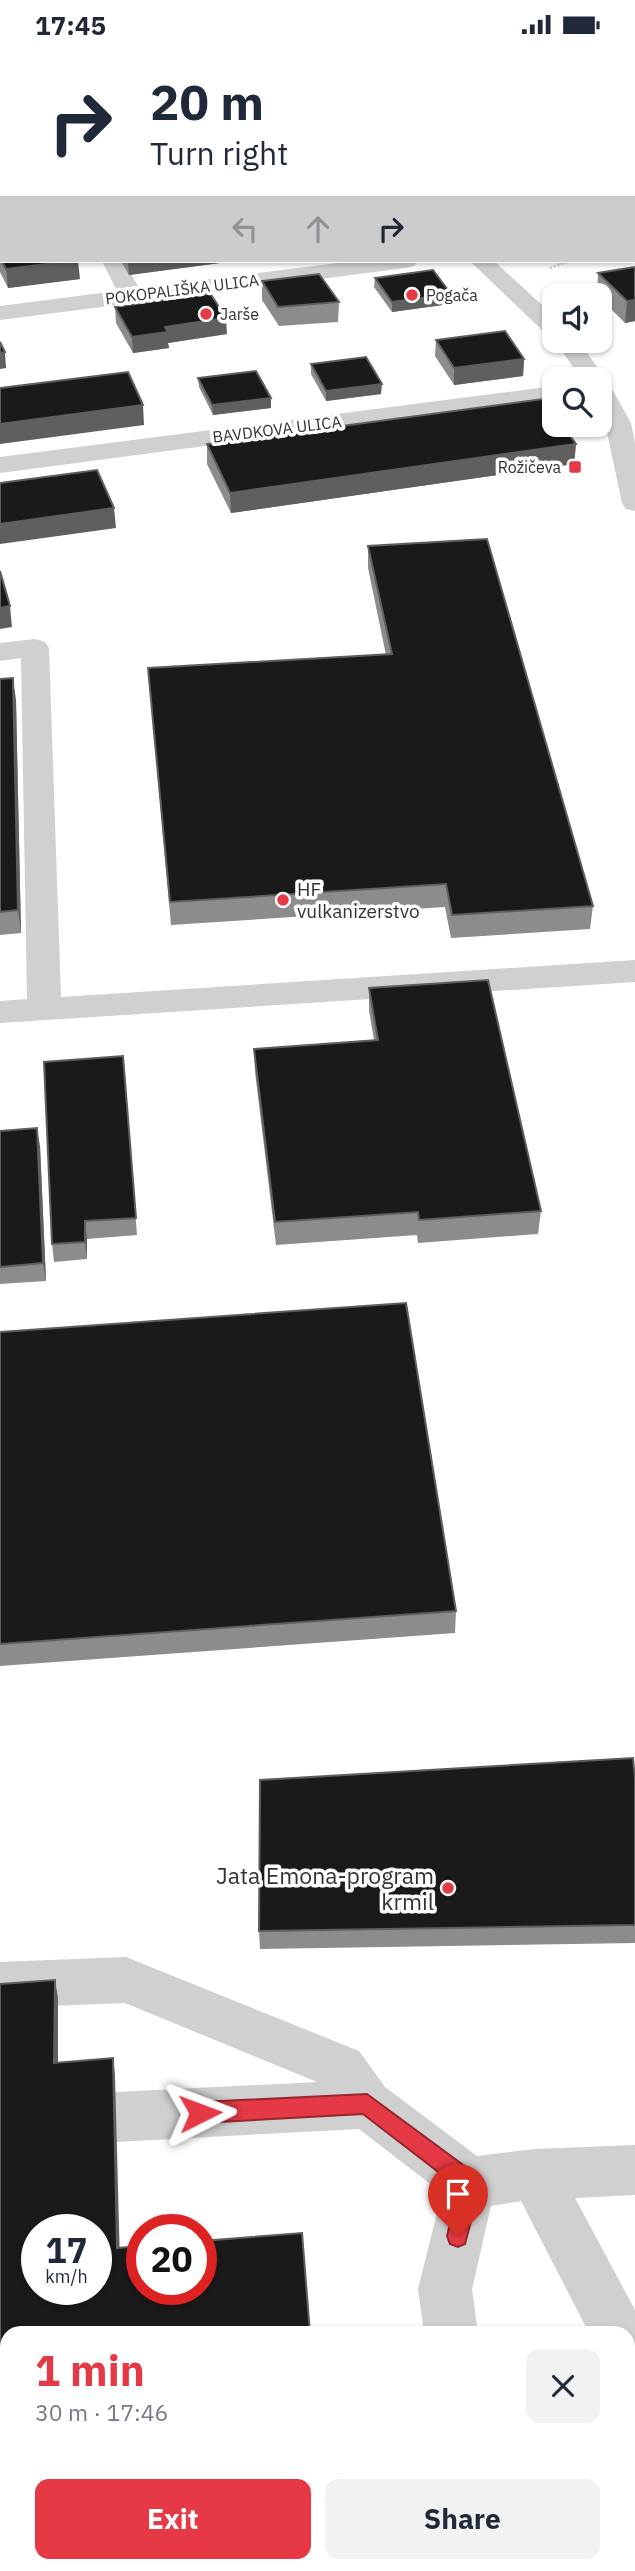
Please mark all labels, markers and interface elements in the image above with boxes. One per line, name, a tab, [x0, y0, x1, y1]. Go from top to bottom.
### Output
text: 17:45	[35, 8, 106, 42]
text: 20 m	[150, 70, 264, 133]
icon: right	[35, 77, 126, 168]
text: Turn right	[150, 132, 288, 174]
icon: left	[226, 210, 264, 248]
icon: ahead	[299, 210, 337, 248]
icon: right	[372, 210, 410, 248]
street label: POKOPALIŠKA ULICA	[104, 269, 260, 308]
map controls	[542, 283, 612, 437]
button: sound	[542, 283, 612, 353]
place label: Pogača	[426, 285, 478, 305]
marker: Pogača	[404, 287, 420, 303]
place label: Jarše	[220, 304, 259, 324]
marker: Jarše	[198, 306, 214, 322]
button: search	[542, 367, 612, 437]
street label: BAVDKOVA ULICA	[211, 411, 343, 447]
place label: Rožičeva	[498, 457, 561, 477]
marker: Rožičeva	[567, 459, 583, 475]
place label: HF vulkanizerstvo	[297, 877, 420, 923]
marker: HF vulkanizerstvo	[275, 892, 291, 908]
place label: Jata Emona-program krmil	[216, 1860, 434, 1916]
marker: Jata Emona-program krmil	[440, 1880, 456, 1896]
position arrow	[163, 2076, 237, 2150]
pin	[428, 2164, 488, 2236]
icon: arrive	[439, 2175, 477, 2213]
speed limit sign: 20	[126, 2214, 217, 2305]
text: 17	[45, 2227, 88, 2273]
text: km/h	[45, 2265, 88, 2288]
text: 1 min	[35, 2343, 145, 2398]
button: close	[526, 2349, 600, 2423]
text: 30 m · 17:46	[35, 2397, 168, 2427]
button: Exit	[35, 2479, 311, 2559]
button: Share	[325, 2479, 600, 2559]

